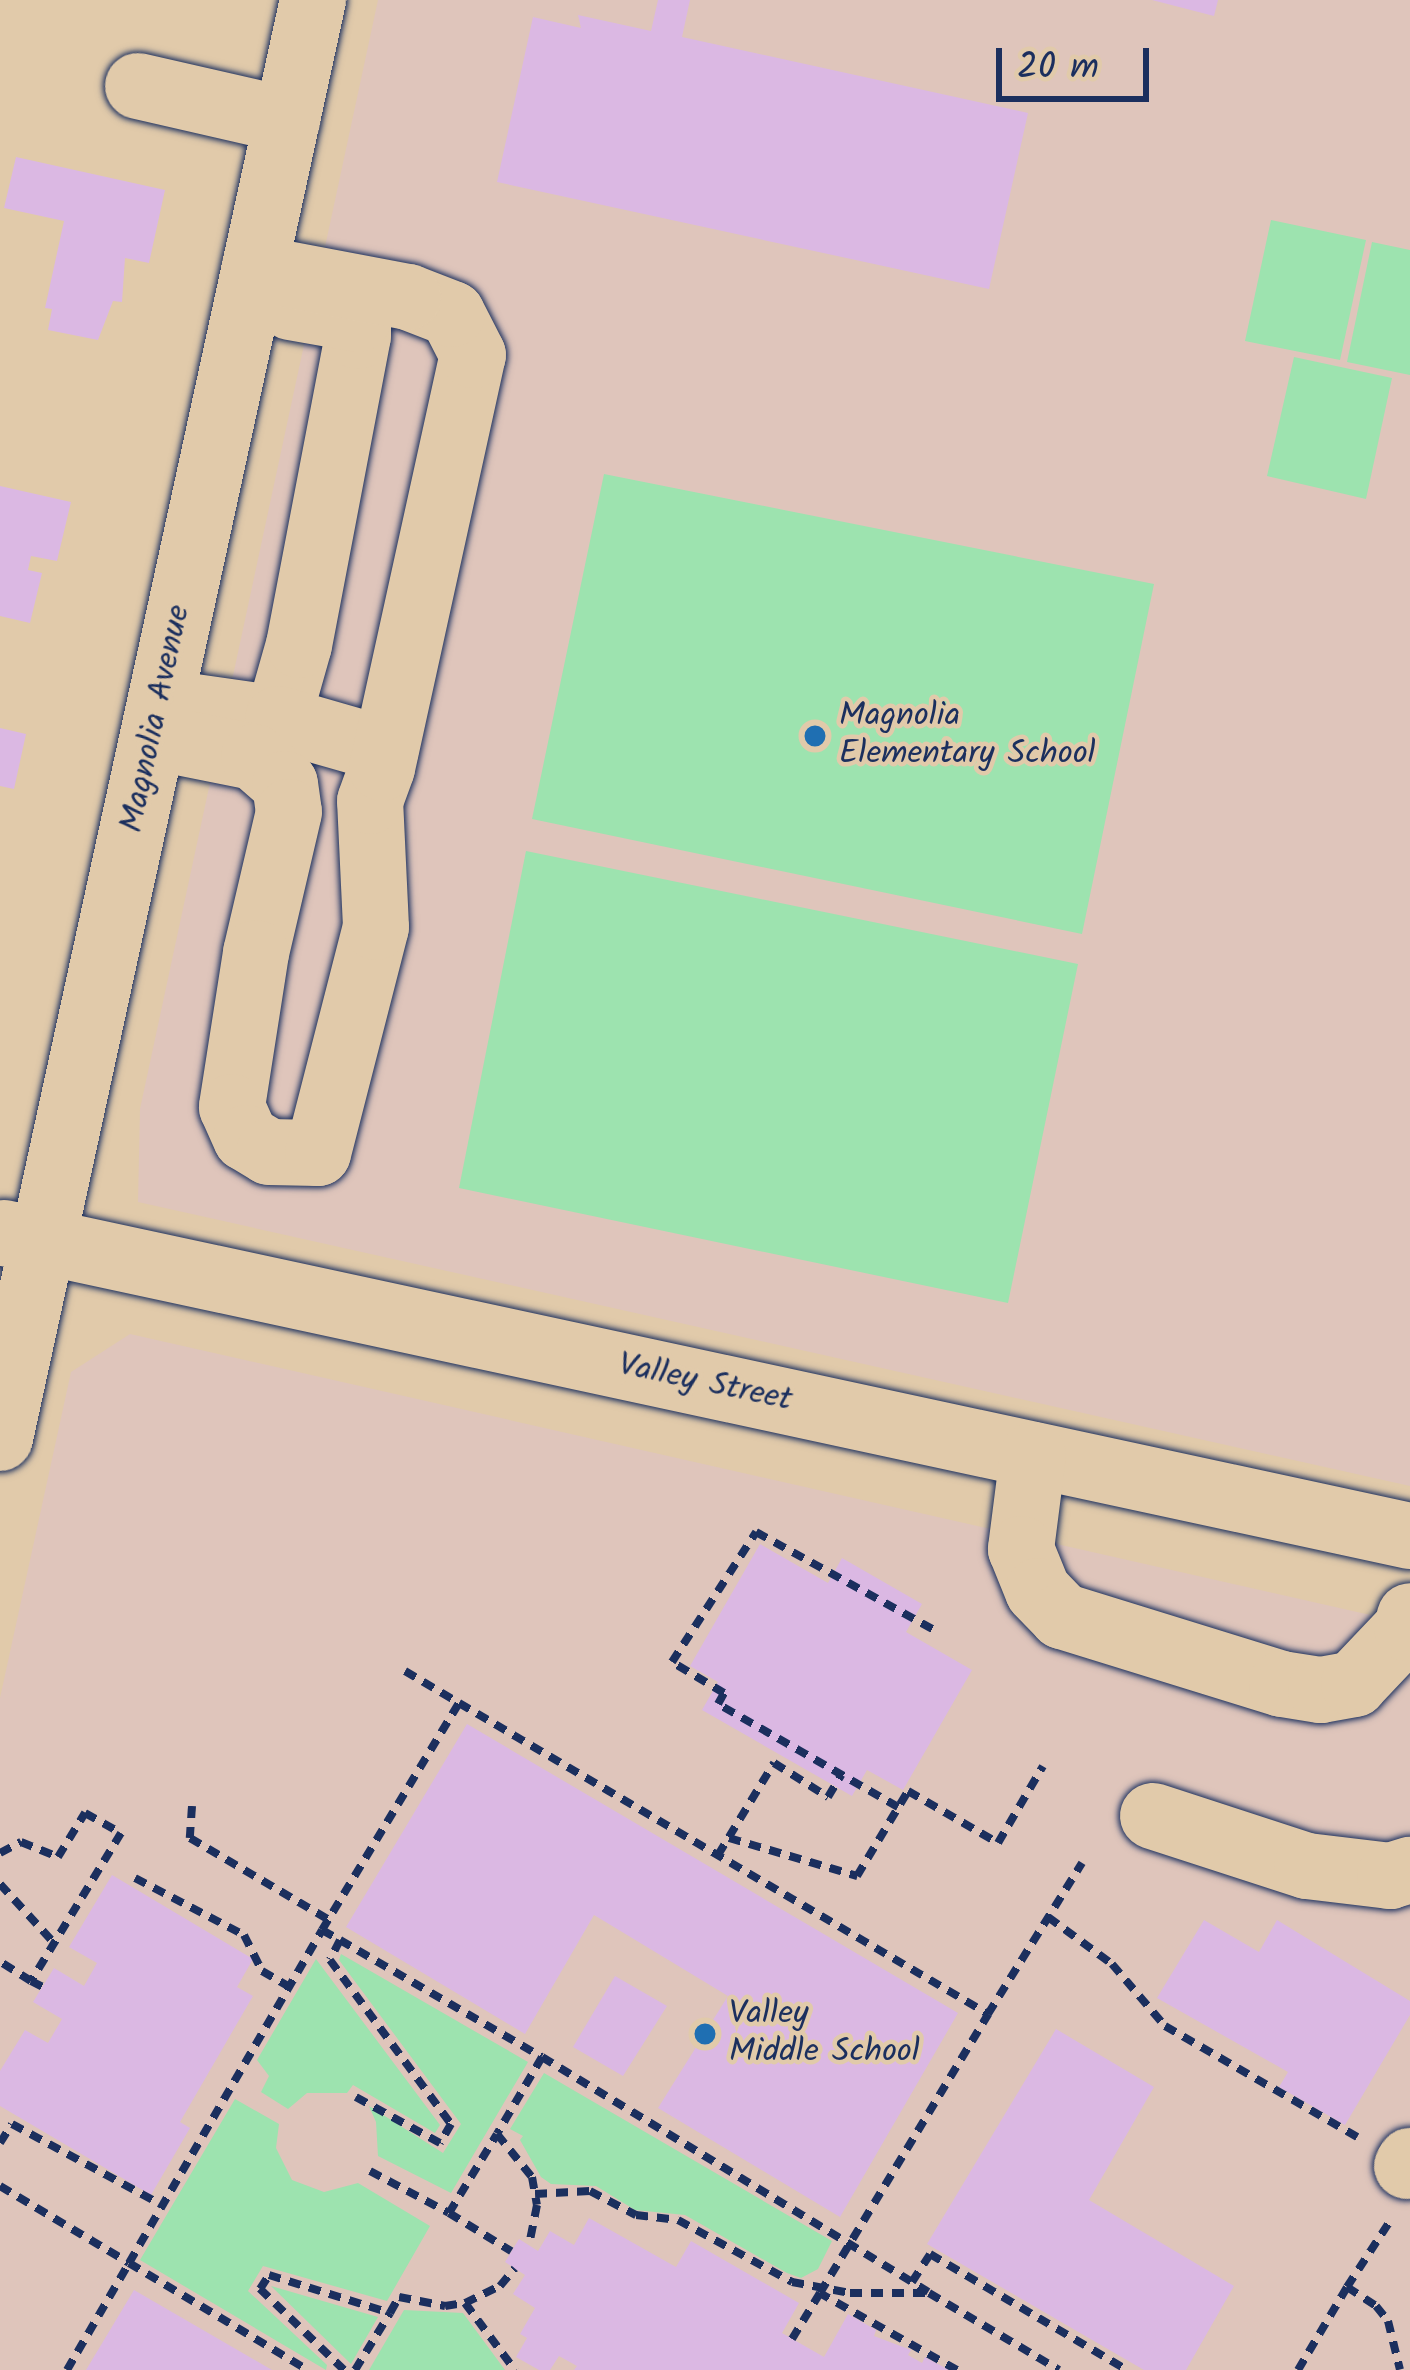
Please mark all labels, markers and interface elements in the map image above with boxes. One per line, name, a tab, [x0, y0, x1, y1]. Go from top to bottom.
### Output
scale bar	[1002, 24, 1155, 98]
text: 20 m	[1017, 40, 1099, 97]
street label: Magnolia Avenue	[114, 602, 200, 836]
place label: Magnolia Elementary School	[839, 697, 1096, 775]
marker: Magnolia Elementary School	[802, 723, 828, 749]
street label: Valley Street	[615, 1346, 795, 1422]
place label: Valley Middle School	[729, 1995, 920, 2073]
marker: Valley Middle School	[692, 2021, 718, 2047]

